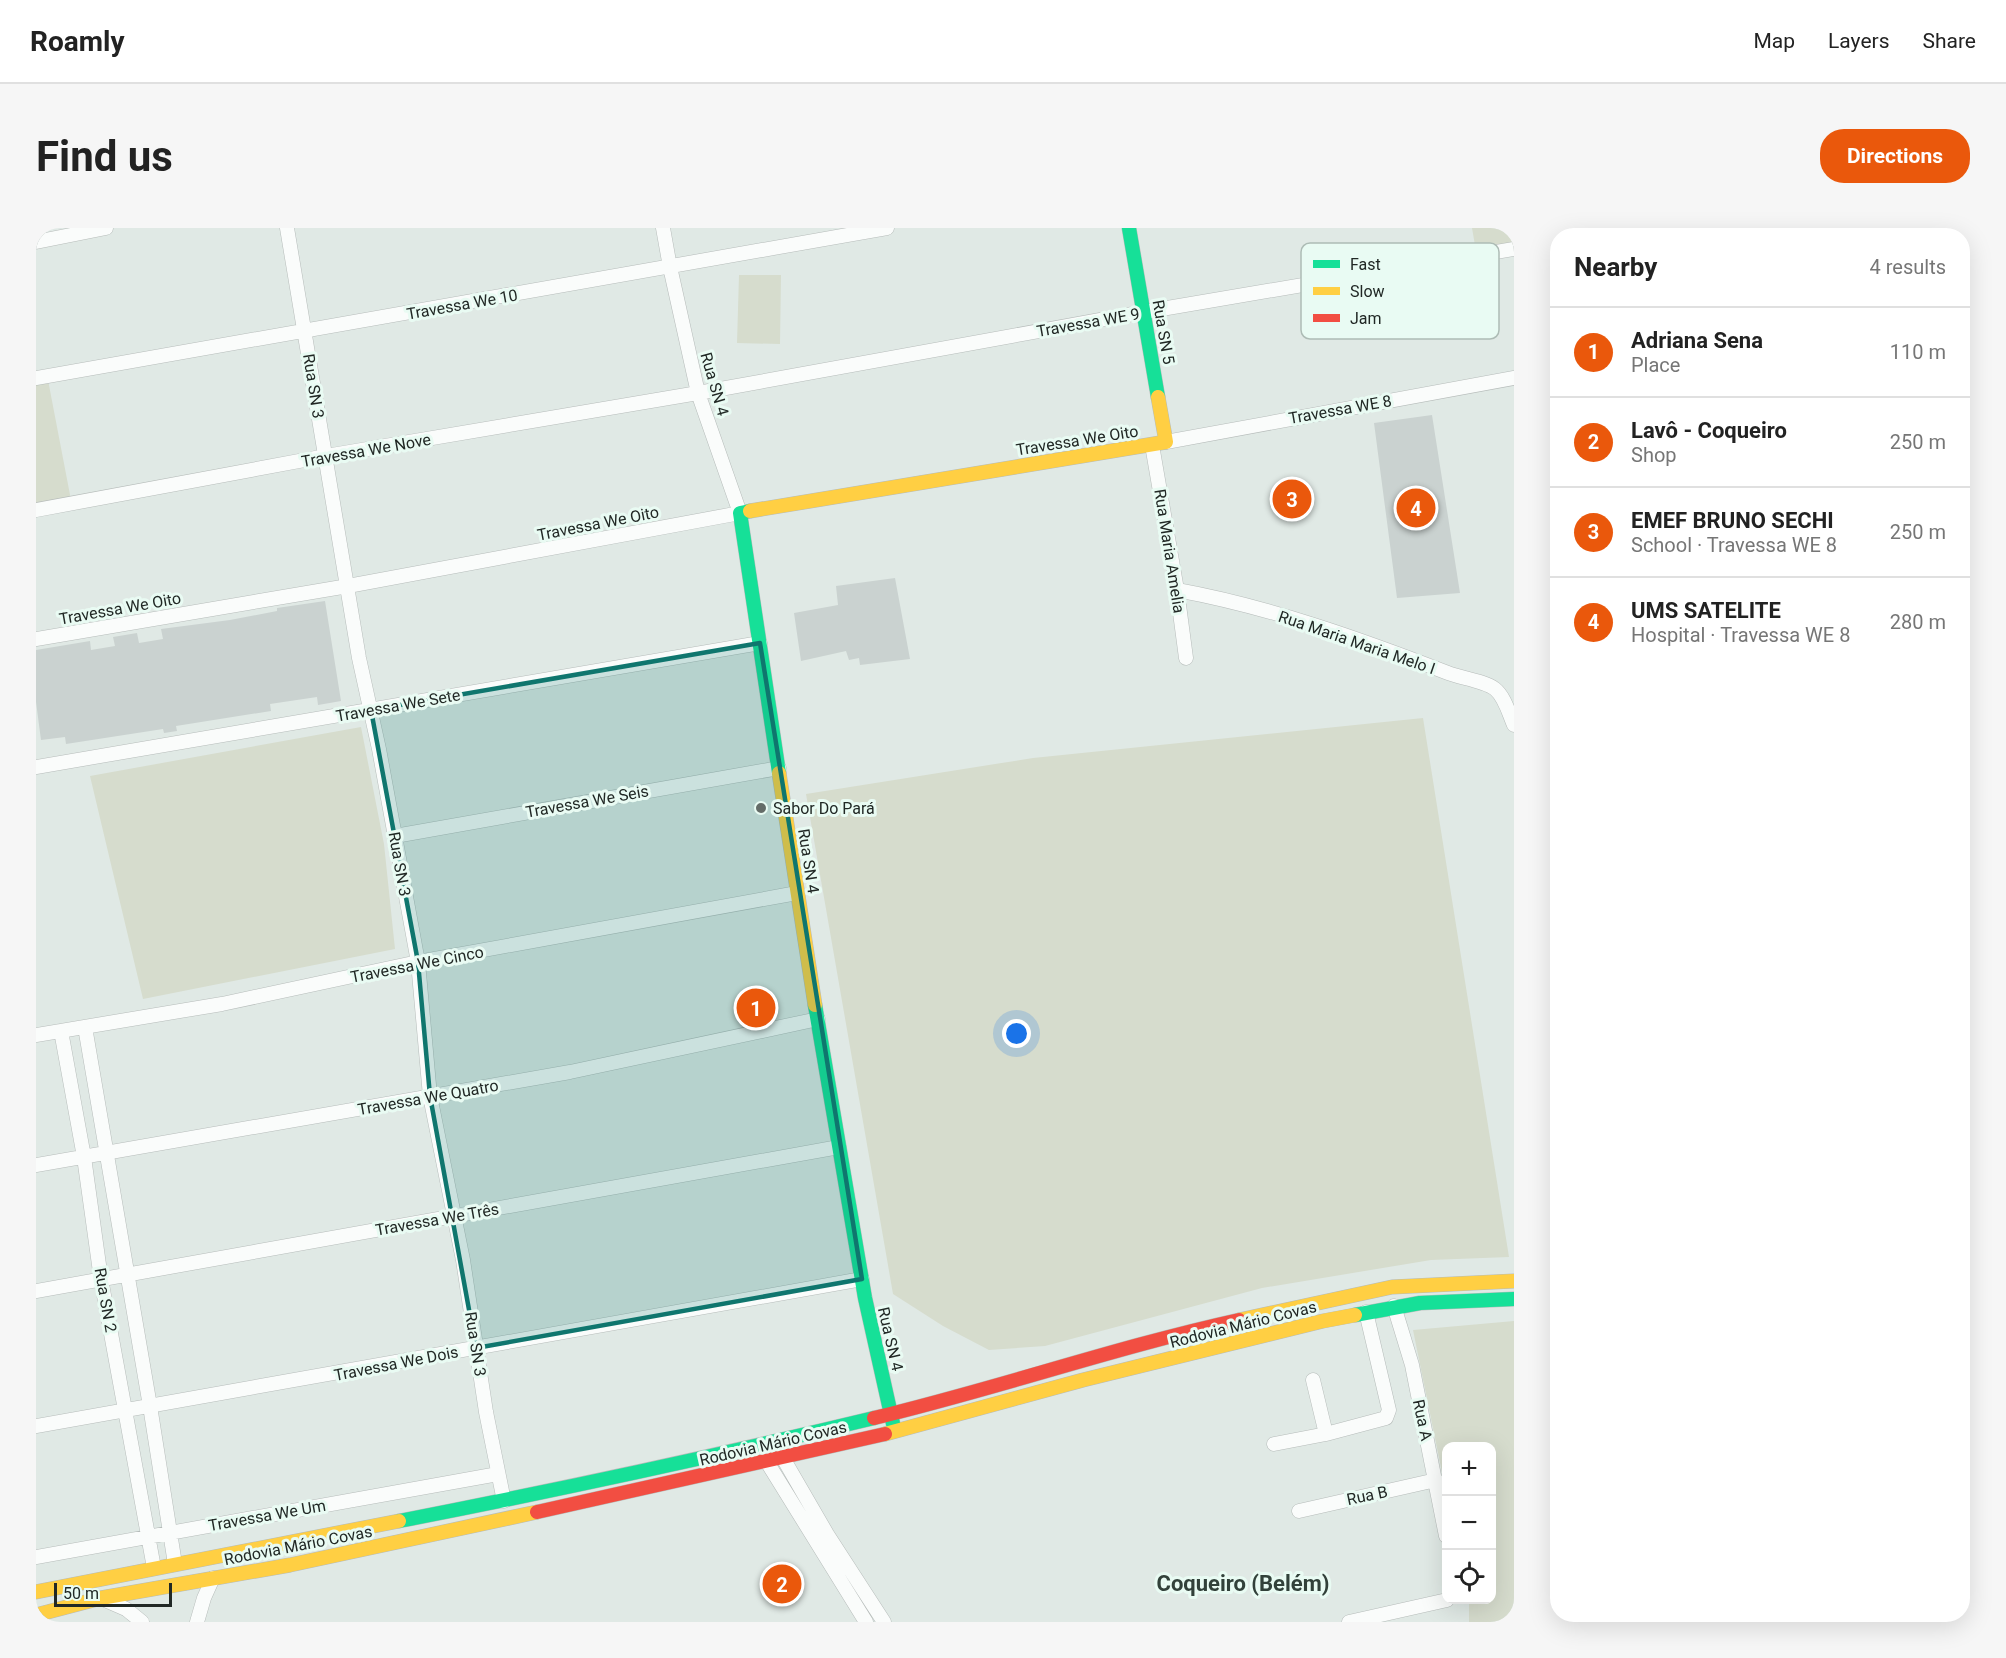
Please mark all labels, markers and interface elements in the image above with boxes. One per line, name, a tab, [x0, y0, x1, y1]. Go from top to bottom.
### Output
text: Roamly	[30, 25, 125, 58]
text: Map	[1753, 29, 1795, 53]
text: Layers	[1828, 29, 1889, 53]
text: Share	[1922, 29, 1976, 53]
button: Directions	[1820, 129, 1970, 183]
text: Find us	[36, 132, 173, 181]
legend	[1301, 243, 1499, 339]
text: Nearby	[1574, 252, 1657, 282]
text: Fast	[1350, 255, 1381, 274]
text: 4 results	[1870, 255, 1946, 279]
text: Slow	[1350, 282, 1385, 301]
street label: Travessa We 10	[405, 285, 519, 324]
street label: Rua SN 5	[1148, 298, 1179, 366]
street label: Travessa WE 9	[1035, 304, 1141, 341]
text: Jam	[1350, 309, 1382, 328]
text: Adriana Sena	[1631, 328, 1763, 353]
text: 1	[1588, 340, 1599, 364]
text: 110 m	[1890, 340, 1946, 364]
street label: Rua SN 4	[696, 350, 733, 418]
street label: Rua SN 3	[299, 352, 328, 420]
text: Place	[1631, 353, 1680, 377]
street label: Travessa WE 8	[1287, 391, 1393, 428]
text: Lavô - Coqueiro	[1631, 418, 1787, 443]
street label: Travessa We Oito	[1015, 421, 1140, 460]
street label: Travessa We Nove	[300, 430, 432, 471]
text: 2	[1588, 430, 1599, 454]
text: 250 m	[1890, 430, 1946, 454]
text: Shop	[1631, 443, 1677, 467]
pin: 3	[1272, 476, 1312, 522]
pin: 4	[1396, 486, 1436, 530]
street label: Rua Maria Amelia	[1150, 488, 1189, 615]
street label: Travessa We Oito	[536, 502, 661, 545]
text: EMEF BRUNO SECHI	[1631, 508, 1834, 533]
text: 3	[1588, 520, 1599, 544]
text: 250 m	[1890, 520, 1946, 544]
text: School · Travessa WE 8	[1631, 533, 1837, 557]
street label: Travessa We Oito	[58, 588, 183, 629]
text: UMS SATELITE	[1631, 598, 1781, 623]
street label: Rua Maria Maria Melo I	[1276, 607, 1438, 678]
text: 4	[1588, 610, 1599, 634]
text: 280 m	[1890, 610, 1946, 634]
text: Hospital · Travessa WE 8	[1631, 623, 1850, 647]
street label: Travessa We Sete	[334, 685, 462, 726]
street label: Travessa We Seis	[524, 781, 650, 822]
place label: Sabor Do Pará	[773, 799, 875, 818]
marker: Sabor Do Pará	[754, 801, 768, 815]
street label: Rua SN 4	[794, 827, 823, 895]
street label: Rua SN 3	[384, 830, 415, 898]
street label: Travessa We Cinco	[349, 942, 485, 987]
pin: 1	[736, 986, 776, 1030]
your location	[1002, 1019, 1031, 1048]
street label: Travessa We Quatro	[356, 1076, 500, 1119]
street label: Travessa We Três	[374, 1199, 500, 1240]
street label: Rua SN 2	[90, 1266, 121, 1334]
street label: Rodovia Mário Covas	[1168, 1297, 1318, 1352]
street label: Rua SN 4	[874, 1305, 907, 1373]
street label: Rua SN 3	[461, 1310, 490, 1378]
street label: Travessa We Dois	[332, 1342, 460, 1385]
street label: Rua A	[1409, 1398, 1436, 1443]
street label: Rodovia Mário Covas	[698, 1417, 849, 1470]
map controls	[1442, 1442, 1496, 1604]
button: +	[1442, 1442, 1496, 1496]
street label: Rua B	[1345, 1482, 1389, 1509]
street label: Travessa We Um	[207, 1496, 327, 1535]
button: −	[1442, 1496, 1496, 1550]
street label: Rodovia Mário Covas	[222, 1522, 374, 1569]
button: locate	[1442, 1550, 1496, 1604]
pin: 2	[762, 1562, 802, 1606]
district label: Coqueiro (Belém)	[1157, 1571, 1329, 1596]
scale bar	[54, 1580, 172, 1608]
text: 50 m	[63, 1584, 99, 1603]

